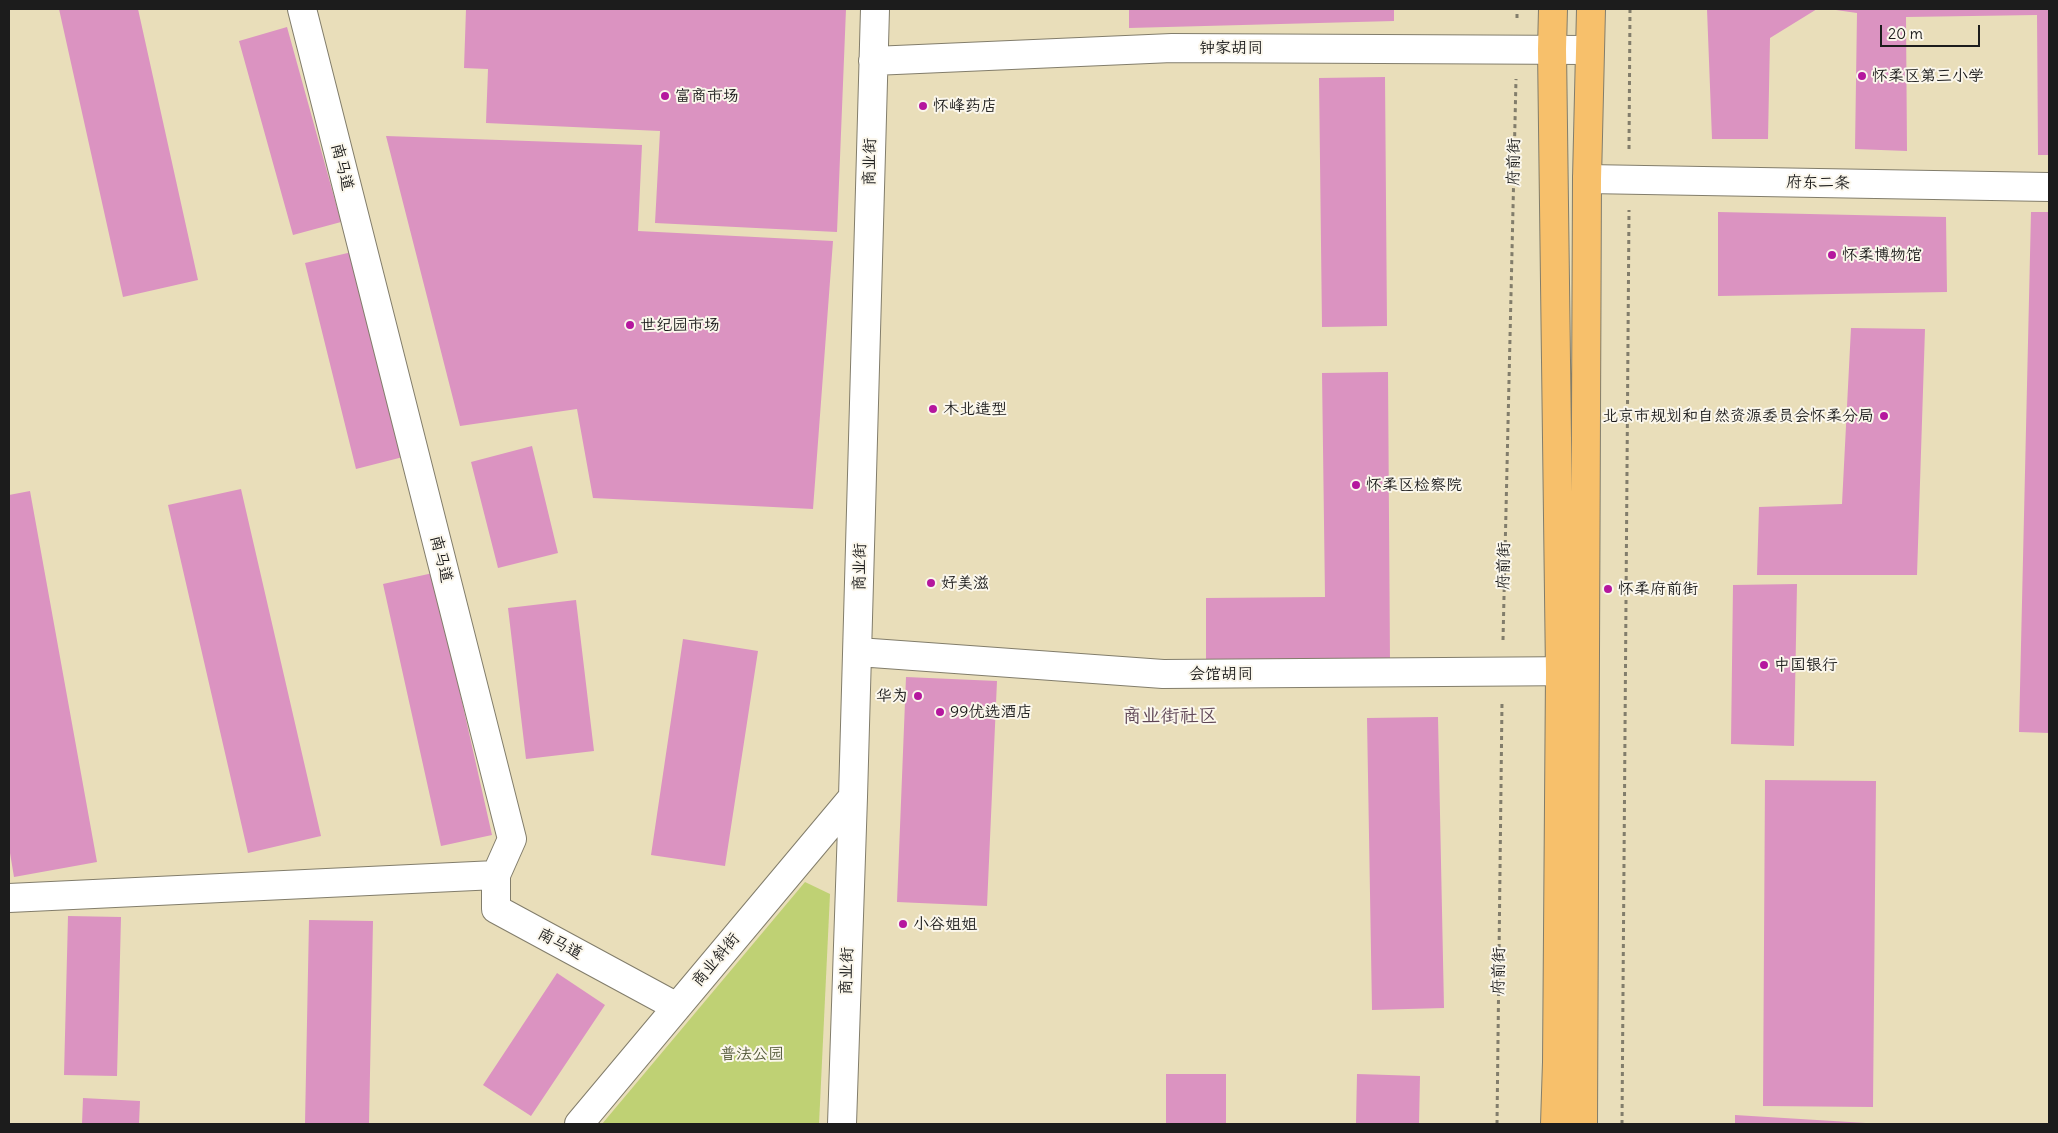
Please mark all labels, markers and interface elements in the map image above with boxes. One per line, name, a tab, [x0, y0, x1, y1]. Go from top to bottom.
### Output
scale bar	[1883, 15, 1983, 47]
text: 20 m	[1888, 24, 1923, 43]
street label: 钟家胡同	[1199, 38, 1263, 58]
place label: 怀柔区第三小学	[1872, 66, 1984, 86]
marker: 怀柔区第三小学	[1856, 70, 1868, 82]
place label: 富商市场	[675, 86, 739, 106]
marker: 富商市场	[659, 90, 671, 102]
place label: 怀峰药店	[933, 96, 997, 116]
marker: 怀峰药店	[917, 100, 929, 112]
street label: 商业街	[860, 138, 880, 186]
street label: 府前街	[1504, 138, 1524, 186]
street label: 南马道	[327, 141, 357, 193]
street label: 府东二条	[1786, 173, 1850, 193]
place label: 怀柔博物馆	[1842, 245, 1922, 265]
marker: 怀柔博物馆	[1826, 249, 1838, 261]
place label: 世纪园市场	[640, 315, 720, 335]
marker: 世纪园市场	[624, 319, 636, 331]
place label: 木北造型	[943, 399, 1007, 419]
marker: 木北造型	[927, 403, 939, 415]
place label: 北京市规划和自然资源委员会怀柔分局	[1602, 406, 1874, 426]
marker: 北京市规划和自然资源委员会怀柔分局	[1878, 410, 1890, 422]
place label: 怀柔区检察院	[1366, 475, 1462, 495]
marker: 怀柔区检察院	[1350, 479, 1362, 491]
street label: 南马道	[426, 533, 456, 585]
street label: 府前街	[1494, 542, 1514, 590]
street label: 商业街	[850, 543, 870, 591]
place label: 好美滋	[941, 573, 989, 593]
marker: 好美滋	[925, 577, 937, 589]
place label: 怀柔府前街	[1618, 579, 1698, 599]
marker: 怀柔府前街	[1602, 583, 1614, 595]
place label: 中国银行	[1774, 655, 1838, 675]
marker: 中国银行	[1758, 659, 1770, 671]
street label: 会馆胡同	[1189, 664, 1253, 684]
place label: 华为	[876, 686, 908, 706]
marker: 华为	[912, 690, 924, 702]
place label: 99优选酒店	[950, 702, 1032, 722]
marker: 99优选酒店	[934, 706, 946, 718]
district label: 商业街社区	[1123, 706, 1217, 728]
place label: 小谷姐姐	[913, 914, 977, 934]
marker: 小谷姐姐	[897, 918, 909, 930]
street label: 南马道	[534, 924, 586, 964]
street label: 商业斜街	[688, 929, 744, 991]
street label: 商业街	[837, 947, 857, 995]
street label: 府前街	[1489, 947, 1509, 995]
park label: 普法公园	[720, 1044, 784, 1064]

